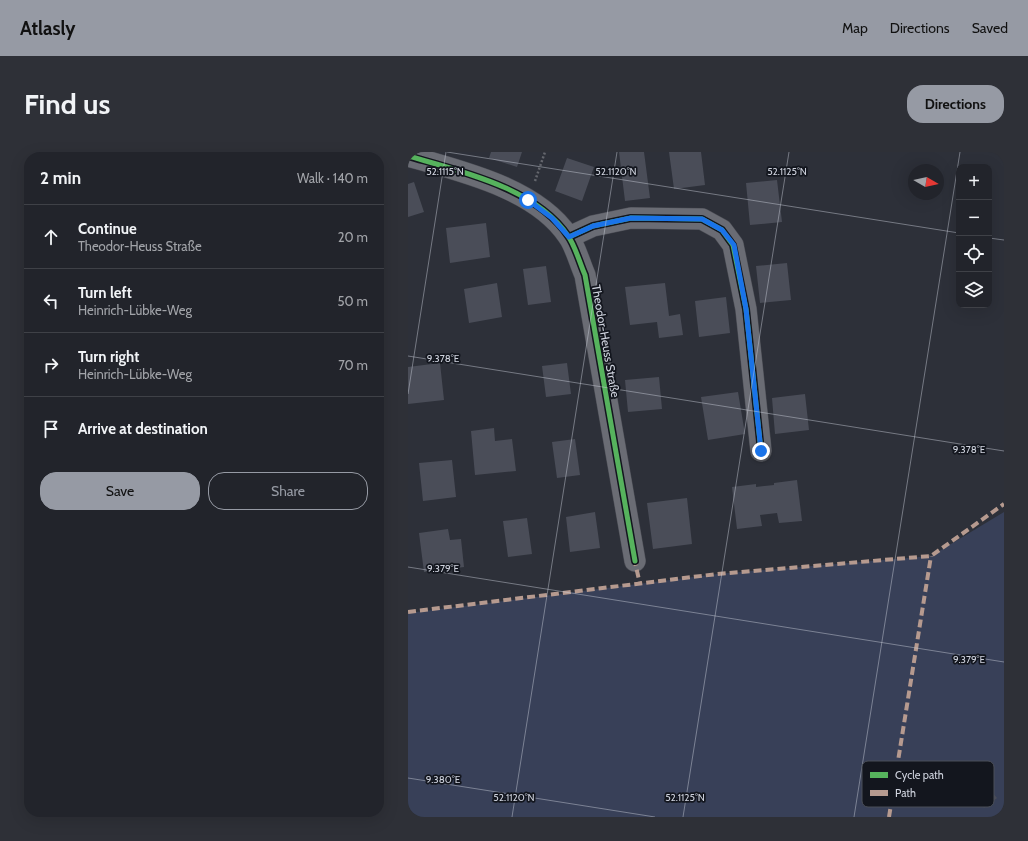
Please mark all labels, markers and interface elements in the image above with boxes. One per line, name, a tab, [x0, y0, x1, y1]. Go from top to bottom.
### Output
text: Atlasly	[20, 17, 76, 40]
text: Map	[842, 19, 868, 37]
text: Directions	[890, 19, 950, 37]
text: Saved	[972, 19, 1008, 37]
button: Directions	[907, 85, 1004, 123]
text: Find us	[24, 87, 110, 121]
north arrow	[908, 164, 944, 200]
map controls	[956, 164, 992, 308]
button: +	[956, 164, 992, 200]
text: 52.1115°N	[426, 165, 464, 178]
text: 52.1120°N	[595, 165, 637, 178]
text: 52.1125°N	[767, 165, 807, 178]
text: 2 min	[40, 168, 81, 188]
text: Walk · 140 m	[297, 170, 368, 186]
route start	[519, 191, 537, 209]
button: −	[956, 200, 992, 236]
text: Continue	[78, 220, 137, 238]
icon: ahead	[40, 226, 62, 248]
text: 20 m	[338, 229, 368, 245]
button: locate	[956, 236, 992, 272]
text: Theodor-Heuss Straße	[78, 238, 202, 254]
button: layers	[956, 272, 992, 308]
street label: Theodor-Heuss Straße	[589, 283, 623, 399]
text: Turn left	[78, 284, 132, 302]
icon: left	[40, 290, 62, 312]
text: 50 m	[338, 293, 368, 309]
text: Heinrich-Lübke-Weg	[78, 302, 192, 318]
text: Turn right	[78, 348, 139, 366]
text: 9.378°E	[427, 352, 460, 365]
icon: right	[40, 354, 62, 376]
text: 70 m	[338, 357, 368, 373]
text: Heinrich-Lübke-Weg	[78, 366, 192, 382]
icon: arrive	[40, 418, 62, 440]
text: Arrive at destination	[78, 420, 208, 438]
route end	[752, 442, 770, 460]
text: 9.378°E	[953, 443, 986, 456]
button: Save	[40, 472, 200, 510]
button: Share	[208, 472, 368, 510]
text: 9.379°E	[427, 562, 460, 575]
text: 9.379°E	[953, 653, 986, 666]
legend	[862, 761, 994, 807]
text: Cycle path	[895, 768, 944, 782]
text: 9.380°E	[426, 773, 461, 786]
text: Path	[895, 786, 916, 800]
text: 52.1120°N	[493, 791, 535, 804]
text: 52.1125°N	[665, 791, 705, 804]

